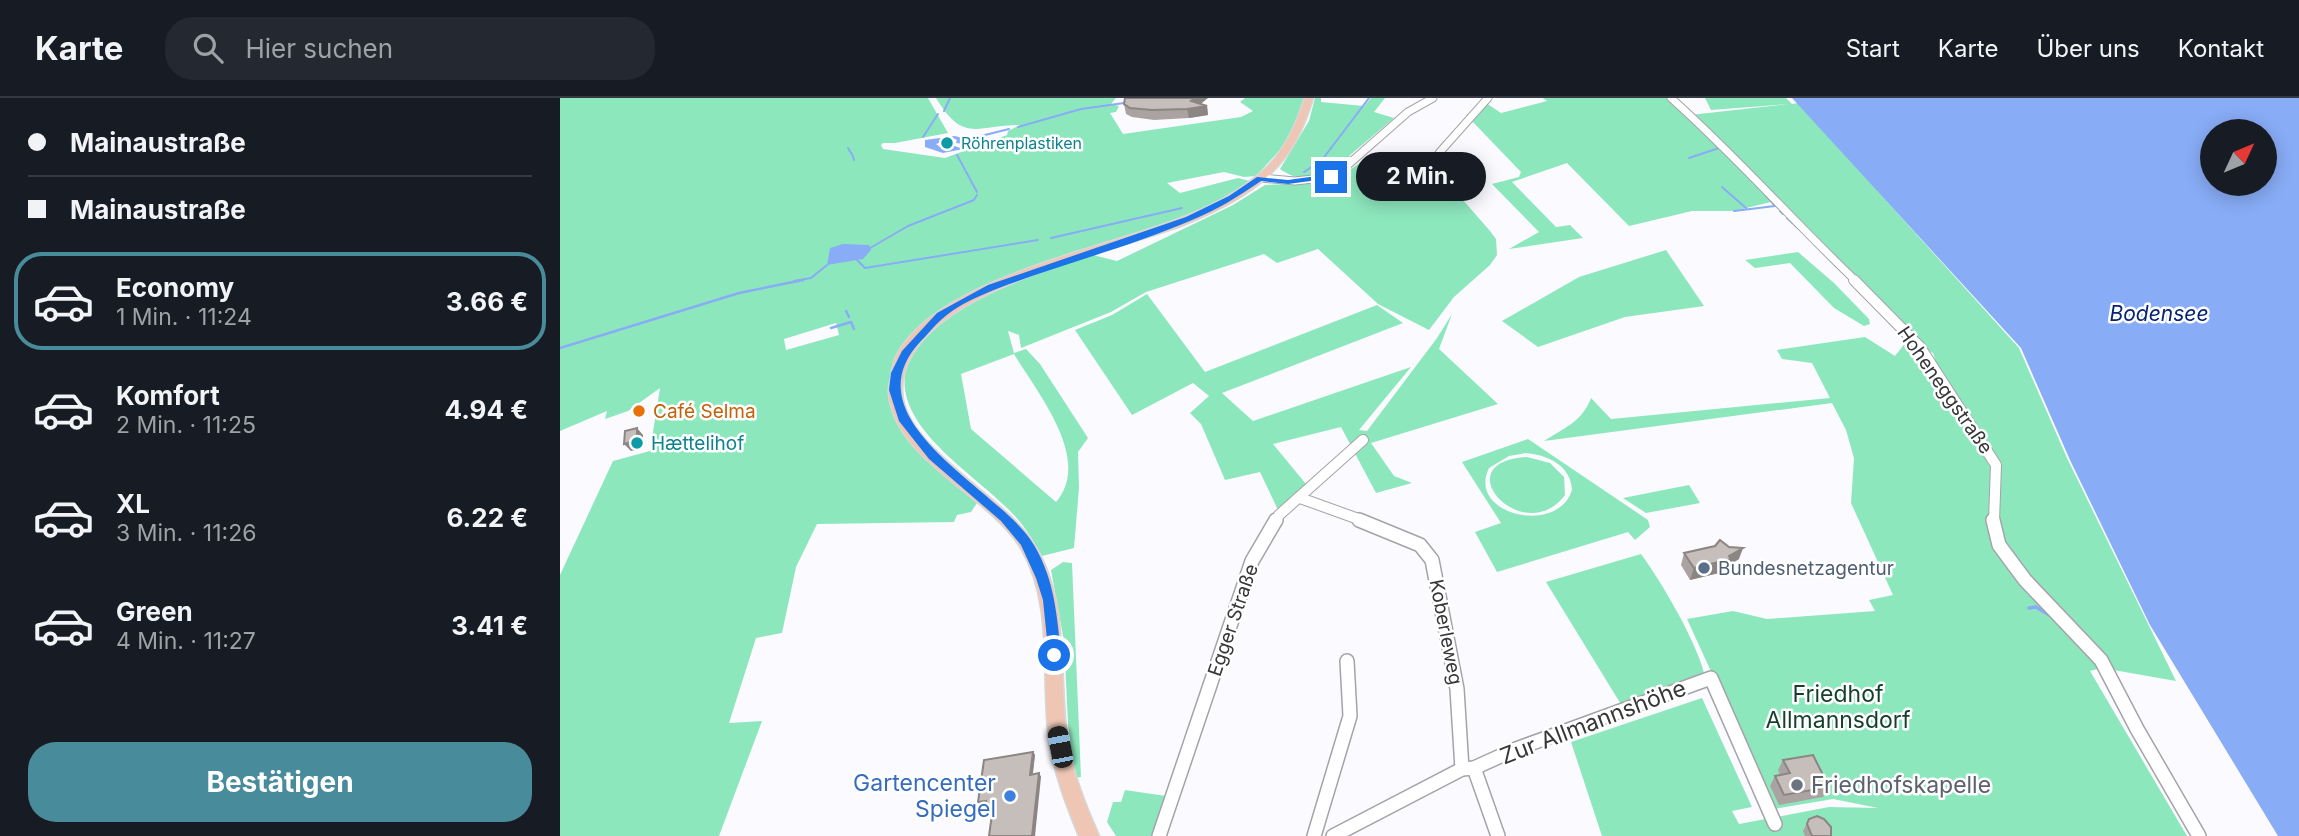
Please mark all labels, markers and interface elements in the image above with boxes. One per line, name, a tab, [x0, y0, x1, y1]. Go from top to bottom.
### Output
search box	[165, 17, 655, 80]
text: Karte	[35, 28, 123, 68]
icon: search	[189, 29, 227, 67]
text: Hier suchen	[245, 33, 393, 64]
text: Start	[1846, 34, 1900, 63]
text: Karte	[1938, 34, 1998, 63]
text: Über uns	[2036, 34, 2140, 63]
text: Kontakt	[2178, 34, 2264, 63]
north arrow	[2200, 119, 2277, 196]
map controls	[2200, 119, 2277, 196]
text: Mainaustraße	[70, 127, 246, 158]
place label: Röhrenplastiken	[961, 133, 1082, 153]
marker: Röhrenplastiken	[939, 135, 955, 151]
callout: 2 Min.	[1356, 153, 1485, 202]
route end	[1315, 161, 1347, 193]
text: 2 Min.	[1386, 162, 1456, 190]
text: Mainaustraße	[70, 194, 246, 225]
icon: car	[32, 270, 95, 333]
text: Economy	[116, 272, 234, 303]
text: 3.66 €	[446, 286, 528, 317]
water label: Bodensee	[2110, 301, 2208, 326]
text: 1 Min. · 11:24	[116, 303, 252, 331]
street label: Hoheneggstraße	[1892, 322, 1998, 458]
icon: car	[32, 378, 95, 441]
text: Komfort	[116, 380, 220, 411]
text: 4.94 €	[445, 394, 528, 425]
place label: Café Selma	[653, 400, 756, 423]
marker: Café Selma	[631, 403, 647, 419]
text: 2 Min. · 11:25	[116, 411, 256, 439]
place label: Hættelihof	[651, 432, 744, 455]
marker: Hættelihof	[629, 435, 645, 451]
icon: car	[32, 486, 95, 549]
text: XL	[116, 488, 150, 519]
text: 6.22 €	[446, 502, 528, 533]
text: 3 Min. · 11:26	[116, 519, 256, 547]
place label: Bundesnetzagentur	[1718, 557, 1894, 580]
marker: Bundesnetzagentur	[1696, 560, 1712, 576]
street label: Egger Straße	[1203, 561, 1263, 679]
street label: Koberleweg	[1425, 577, 1467, 687]
icon: car	[32, 594, 95, 657]
text: Green	[116, 596, 193, 627]
text: 3.41 €	[451, 610, 528, 641]
text: 4 Min. · 11:27	[116, 627, 256, 655]
route start	[1038, 639, 1070, 671]
street label: Zur Allmannshöhe	[1496, 674, 1690, 770]
park label: Friedhof Allmannsdorf	[1766, 680, 1911, 734]
car	[1046, 724, 1075, 770]
button: Bestätigen	[28, 742, 532, 822]
place label: Gartencenter Spiegel	[853, 769, 996, 823]
place label: Friedhofskapelle	[1811, 771, 1991, 799]
marker: Friedhofskapelle	[1789, 777, 1805, 793]
marker: Gartencenter Spiegel	[1002, 788, 1018, 804]

